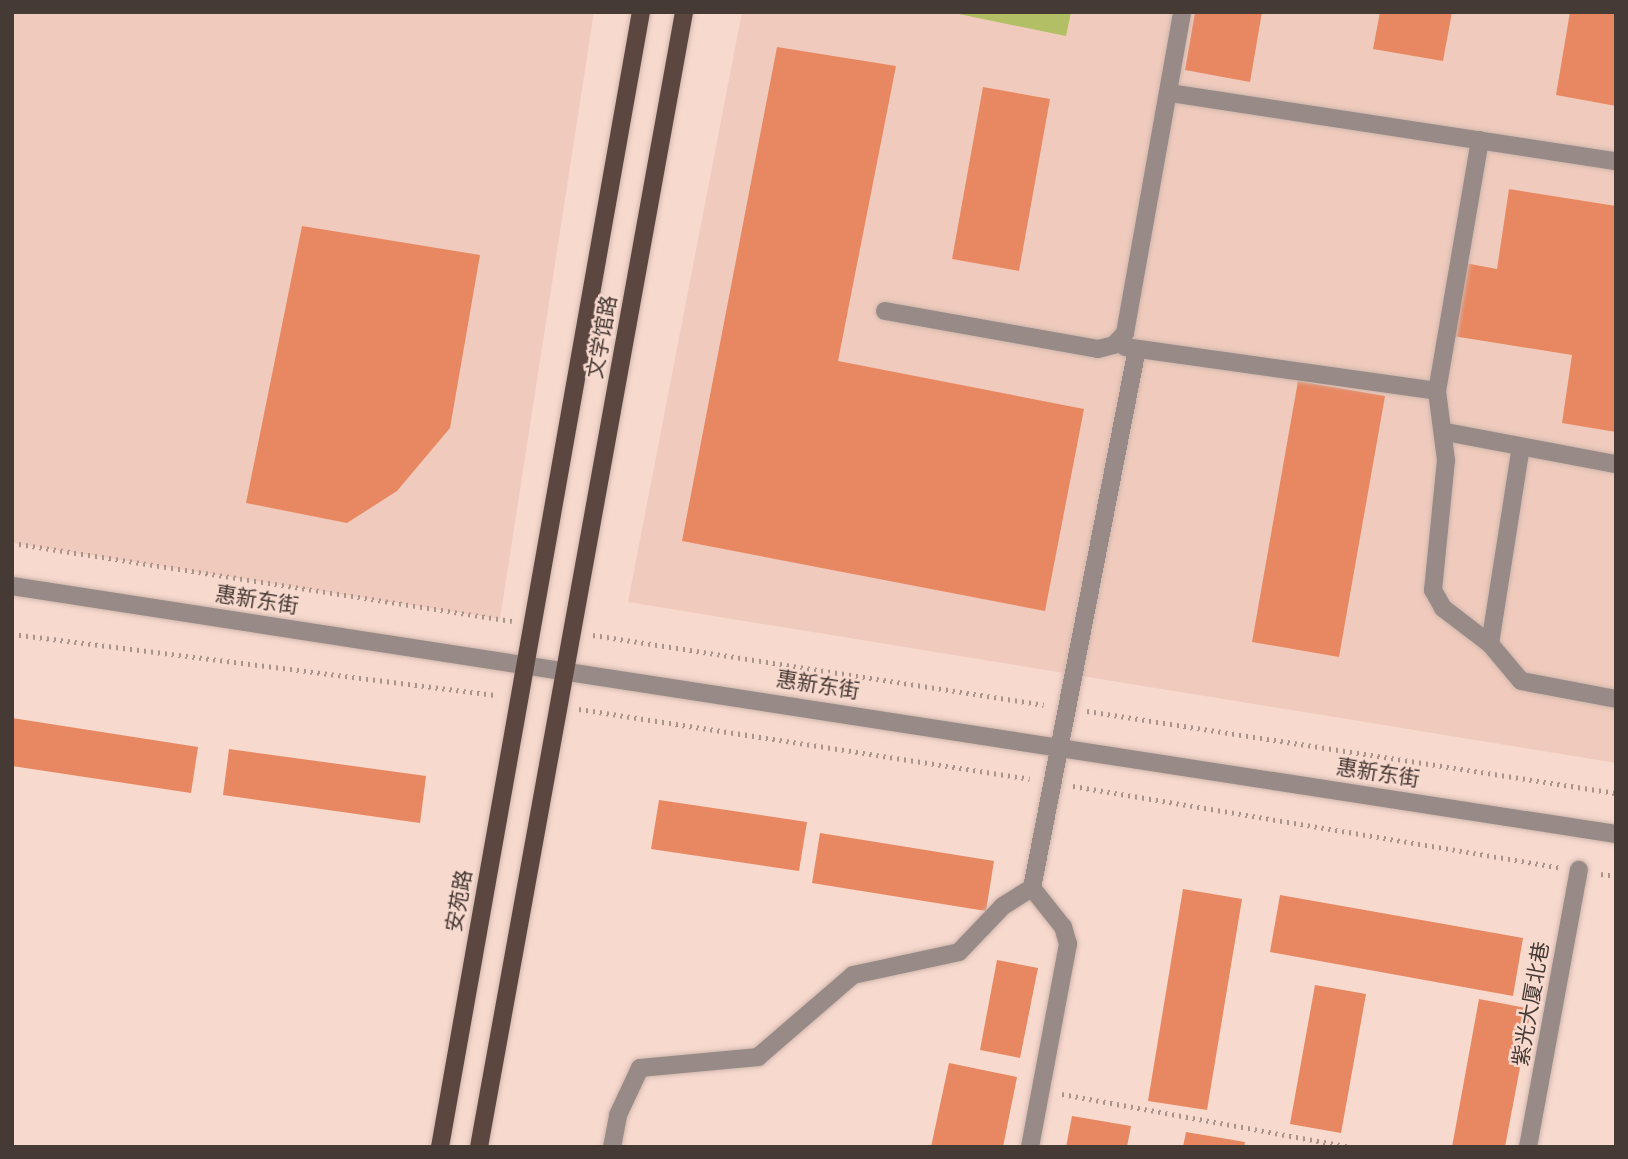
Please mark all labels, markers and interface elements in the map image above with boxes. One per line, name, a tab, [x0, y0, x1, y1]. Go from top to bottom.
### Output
street label: 文学馆路	[582, 293, 622, 381]
street label: 惠新东街	[214, 581, 300, 619]
street label: 惠新东街	[775, 666, 861, 704]
street label: 惠新东街	[1335, 754, 1421, 792]
street label: 安苑路	[441, 868, 477, 934]
street label: 紫光大厦北巷	[1508, 940, 1554, 1068]

